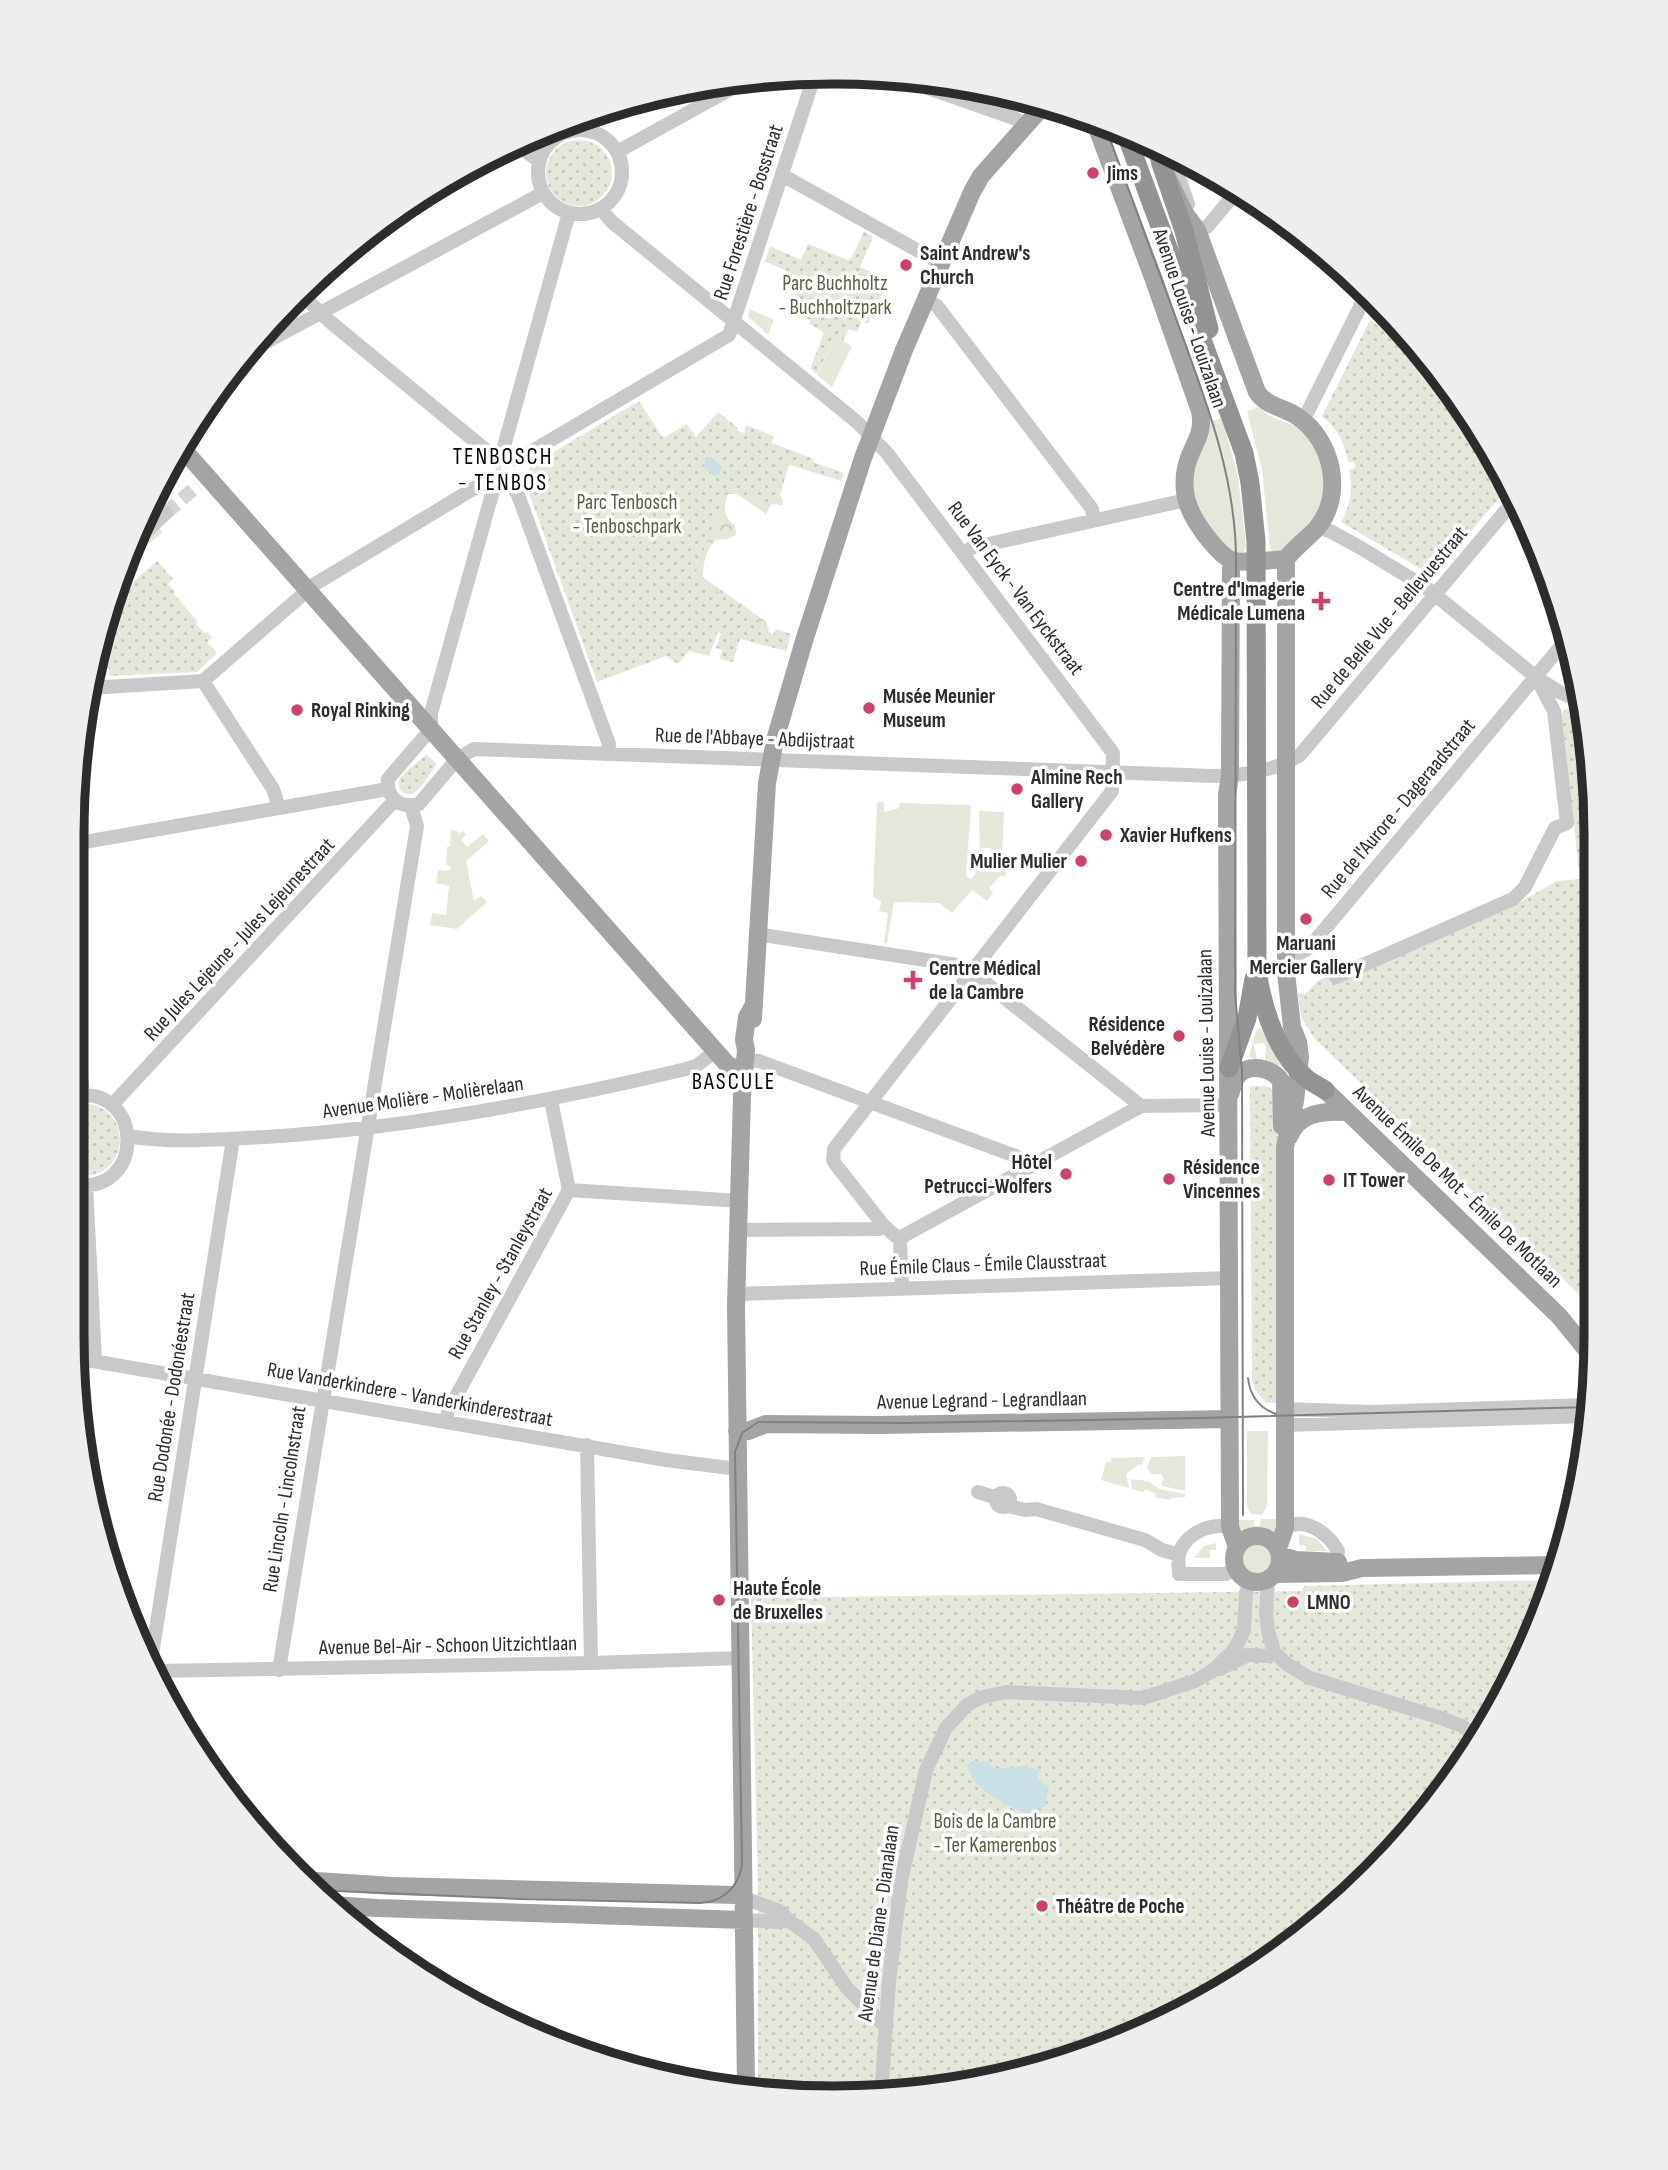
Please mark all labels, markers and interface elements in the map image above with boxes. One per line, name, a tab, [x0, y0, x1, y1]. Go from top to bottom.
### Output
street label: Rue Forestière - Bosstraat	[708, 121, 789, 303]
place label: Jims	[1106, 161, 1138, 186]
marker: Jims	[1085, 165, 1101, 181]
street label: Avenue Louise - Louizalaan	[1147, 224, 1232, 411]
place label: Saint Andrew's Church	[920, 241, 1030, 290]
marker: Saint Andrew's Church	[898, 257, 914, 273]
park label: Parc Buchholtz - Buchholtzpark	[778, 271, 892, 320]
district label: TENBOSCH - TENBOS	[453, 443, 553, 497]
park label: Parc Tenbosch - Tenboschpark	[573, 490, 681, 539]
street label: Rue Van Eyck - Van Eyckstraat	[942, 497, 1089, 680]
street label: Rue de Belle Vue - Bellevuestraat	[1306, 521, 1473, 714]
place label: Centre d'Imagerie Médicale Lumena	[1173, 577, 1305, 626]
marker: Centre d'Imagerie Médicale Lumena	[1311, 591, 1331, 611]
place label: Musée Meunier Museum	[883, 684, 996, 733]
place label: Royal Rinking	[311, 698, 410, 723]
marker: Musée Meunier Museum	[861, 700, 877, 716]
marker: Royal Rinking	[289, 702, 305, 718]
street label: Rue de l'Aurore - Dageraadstraat	[1316, 714, 1481, 903]
street label: Rue de l'Abbaye - Abdijstraat	[655, 723, 855, 754]
place label: Almine Rech Gallery	[1030, 765, 1122, 814]
marker: Almine Rech Gallery	[1009, 781, 1025, 797]
place label: Xavier Hufkens	[1119, 823, 1232, 848]
marker: Xavier Hufkens	[1098, 827, 1114, 843]
street label: Rue Jules Lejeune - Jules Lejeunestraat	[139, 833, 340, 1046]
place label: Mulier Mulier	[970, 849, 1068, 874]
marker: Mulier Mulier	[1073, 853, 1089, 869]
marker: Maruani Mercier Gallery	[1298, 911, 1314, 927]
place label: Maruani Mercier Gallery	[1250, 931, 1363, 980]
street label: Avenue Louise - Louizalaan	[1192, 949, 1221, 1138]
place label: Centre Médical de la Cambre	[929, 956, 1041, 1005]
marker: Centre Médical de la Cambre	[903, 970, 923, 990]
place label: Résidence Belvédère	[1088, 1012, 1165, 1061]
marker: Résidence Belvédère	[1171, 1028, 1187, 1044]
district label: BASCULE	[692, 1068, 776, 1096]
street label: Avenue Molière - Molièrelaan	[320, 1071, 525, 1124]
street label: Avenue Émile De Mot - Émile De Motlaan	[1347, 1079, 1567, 1293]
place label: Hôtel Petrucci-Wolfers	[924, 1150, 1052, 1199]
place label: Résidence Vincennes	[1183, 1155, 1260, 1204]
marker: Hôtel Petrucci-Wolfers	[1058, 1166, 1074, 1182]
place label: IT Tower	[1343, 1168, 1406, 1193]
marker: Résidence Vincennes	[1161, 1171, 1177, 1187]
marker: IT Tower	[1321, 1172, 1337, 1188]
street label: Rue Stanley - Stanleystraat	[443, 1183, 558, 1363]
street label: Rue Émile Claus - Émile Clausstraat	[859, 1248, 1107, 1281]
street label: Rue Dodonée - Dodonéestraat	[143, 1291, 200, 1504]
street label: Rue Vanderkindere - Vanderkinderestraat	[265, 1357, 555, 1432]
street label: Avenue Legrand - Legrandlaan	[876, 1386, 1087, 1415]
street label: Rue Lincoln - Lincolnstraat	[257, 1404, 312, 1594]
place label: Haute École de Bruxelles	[733, 1576, 823, 1625]
place label: LMNO	[1307, 1590, 1351, 1615]
marker: Haute École de Bruxelles	[711, 1592, 727, 1608]
marker: LMNO	[1285, 1594, 1301, 1610]
street label: Avenue Bel-Air - Schoon Uitzichtlaan	[318, 1631, 577, 1660]
park label: Bois de la Cambre - Ter Kamerenbos	[933, 1809, 1057, 1858]
street label: Avenue de Diane - Dianalaan	[852, 1823, 905, 2024]
place label: Théâtre de Poche	[1056, 1894, 1185, 1919]
marker: Théâtre de Poche	[1034, 1898, 1050, 1914]

